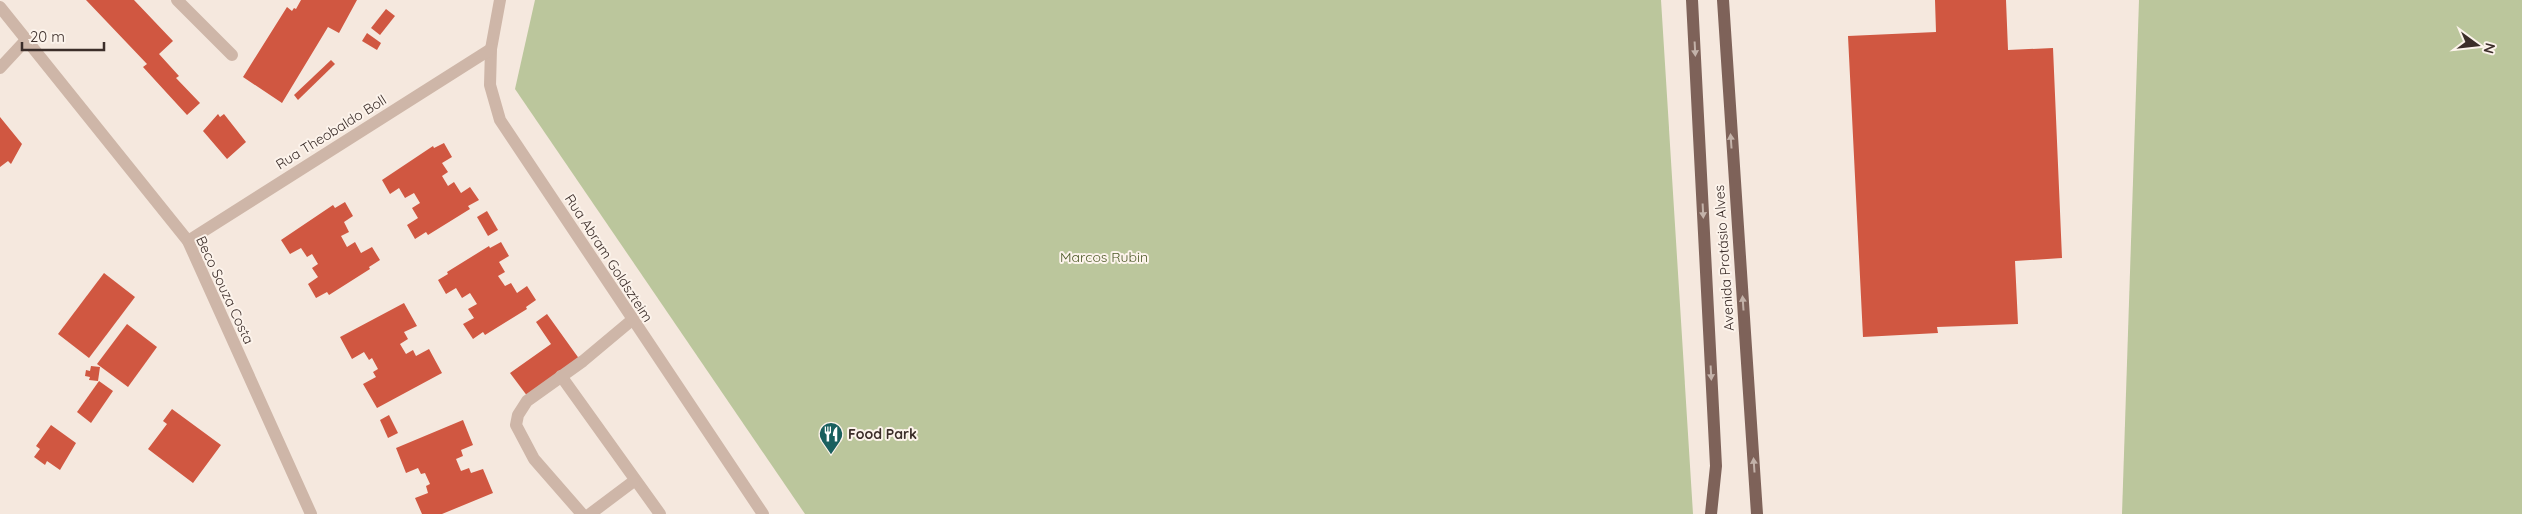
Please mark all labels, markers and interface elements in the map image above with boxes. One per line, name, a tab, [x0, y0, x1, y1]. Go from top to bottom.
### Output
scale bar	[22, 20, 105, 52]
north arrow	[2452, 20, 2502, 70]
text: 20 m	[30, 27, 65, 46]
one-way arrow	[1691, 41, 1699, 57]
text: N	[2480, 41, 2500, 56]
street label: Rua Theobaldo Boll	[272, 91, 390, 173]
one-way arrow	[1727, 133, 1735, 149]
street label: Avenida Protásio Alves	[1710, 184, 1738, 332]
street label: Rua Abram Goldszteim	[561, 191, 657, 325]
one-way arrow	[1700, 203, 1708, 219]
street label: Beco Souza Costa	[192, 233, 258, 347]
park label: Marcos Rubin	[1060, 248, 1148, 266]
one-way arrow	[1738, 295, 1746, 311]
one-way arrow	[1708, 366, 1716, 382]
restaurant icon: Food Park	[818, 421, 844, 455]
place label: Food Park	[848, 425, 917, 443]
one-way arrow	[1749, 457, 1757, 473]

